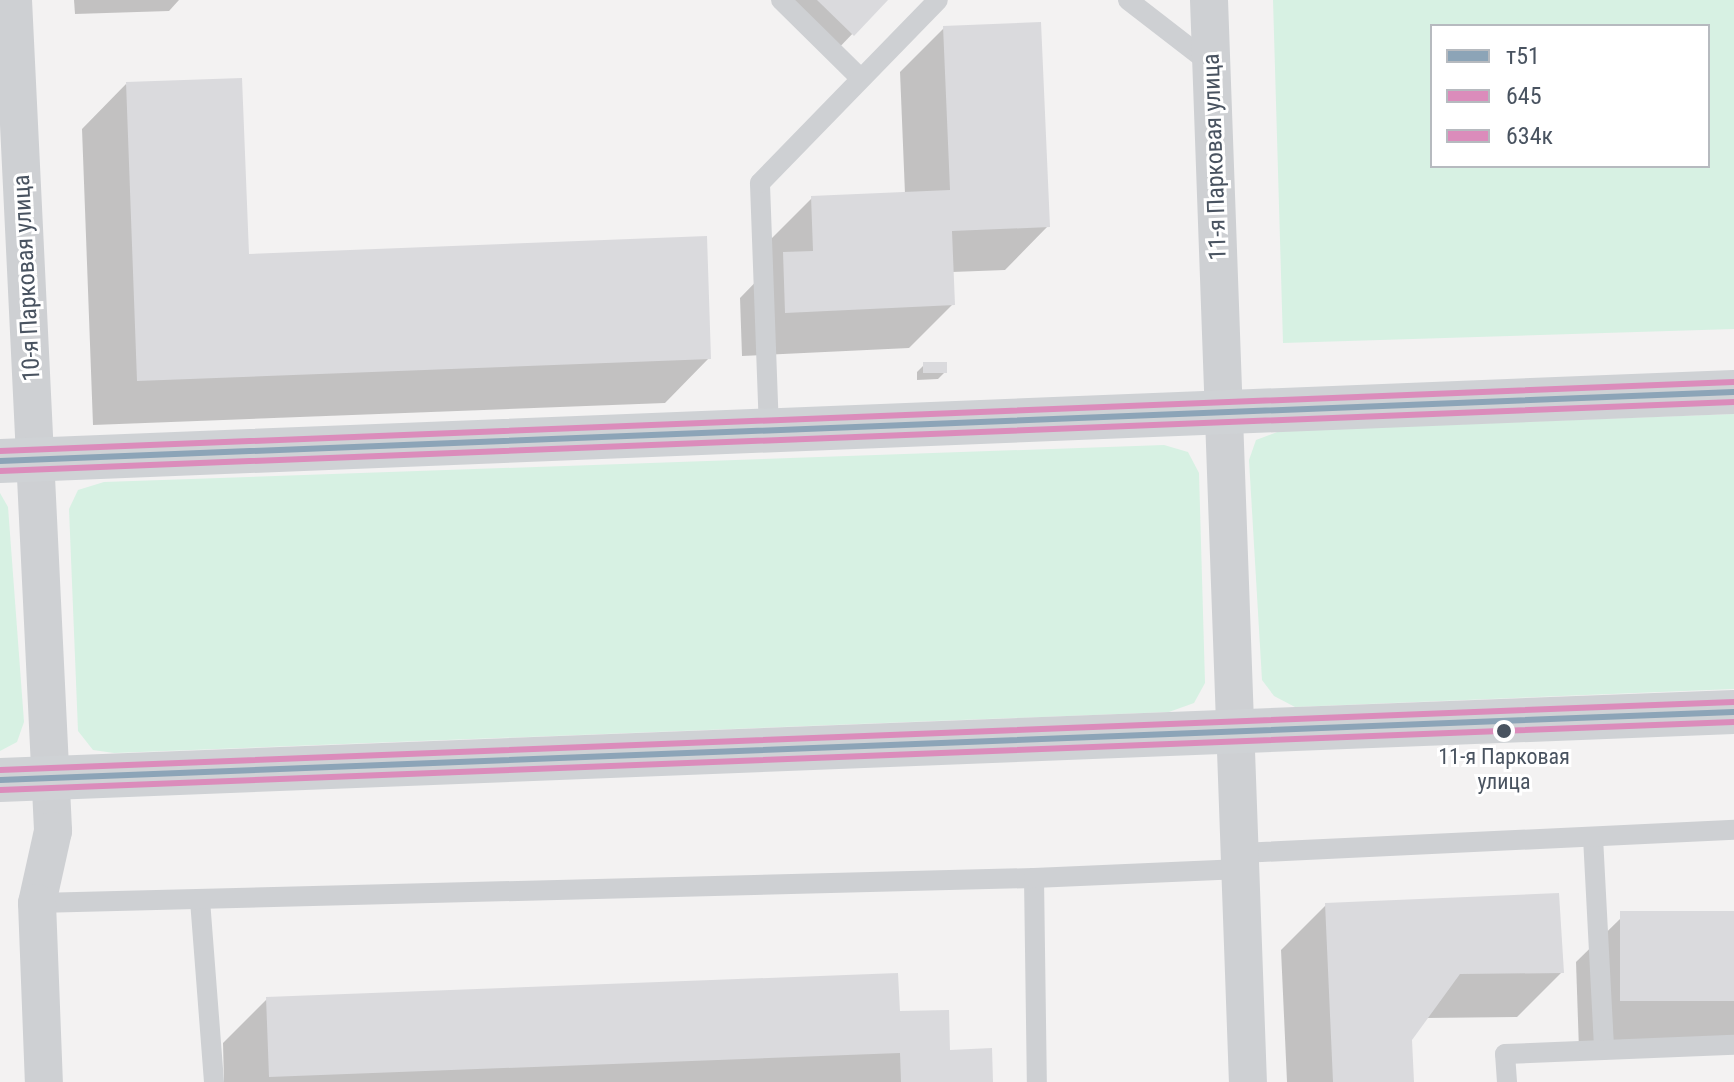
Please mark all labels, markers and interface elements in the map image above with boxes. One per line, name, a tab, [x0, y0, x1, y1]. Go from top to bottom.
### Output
legend	[1430, 24, 1710, 168]
text: т51	[1506, 42, 1540, 70]
street label: 11-я Парковая улица	[1197, 53, 1233, 261]
text: 645	[1506, 82, 1542, 110]
text: 634к	[1506, 122, 1553, 150]
street label: 10-я Парковая улица	[7, 174, 47, 382]
marker: 11-я Парковая улица	[1496, 723, 1512, 739]
place label: 11-я Парковая улица	[1438, 743, 1570, 794]

